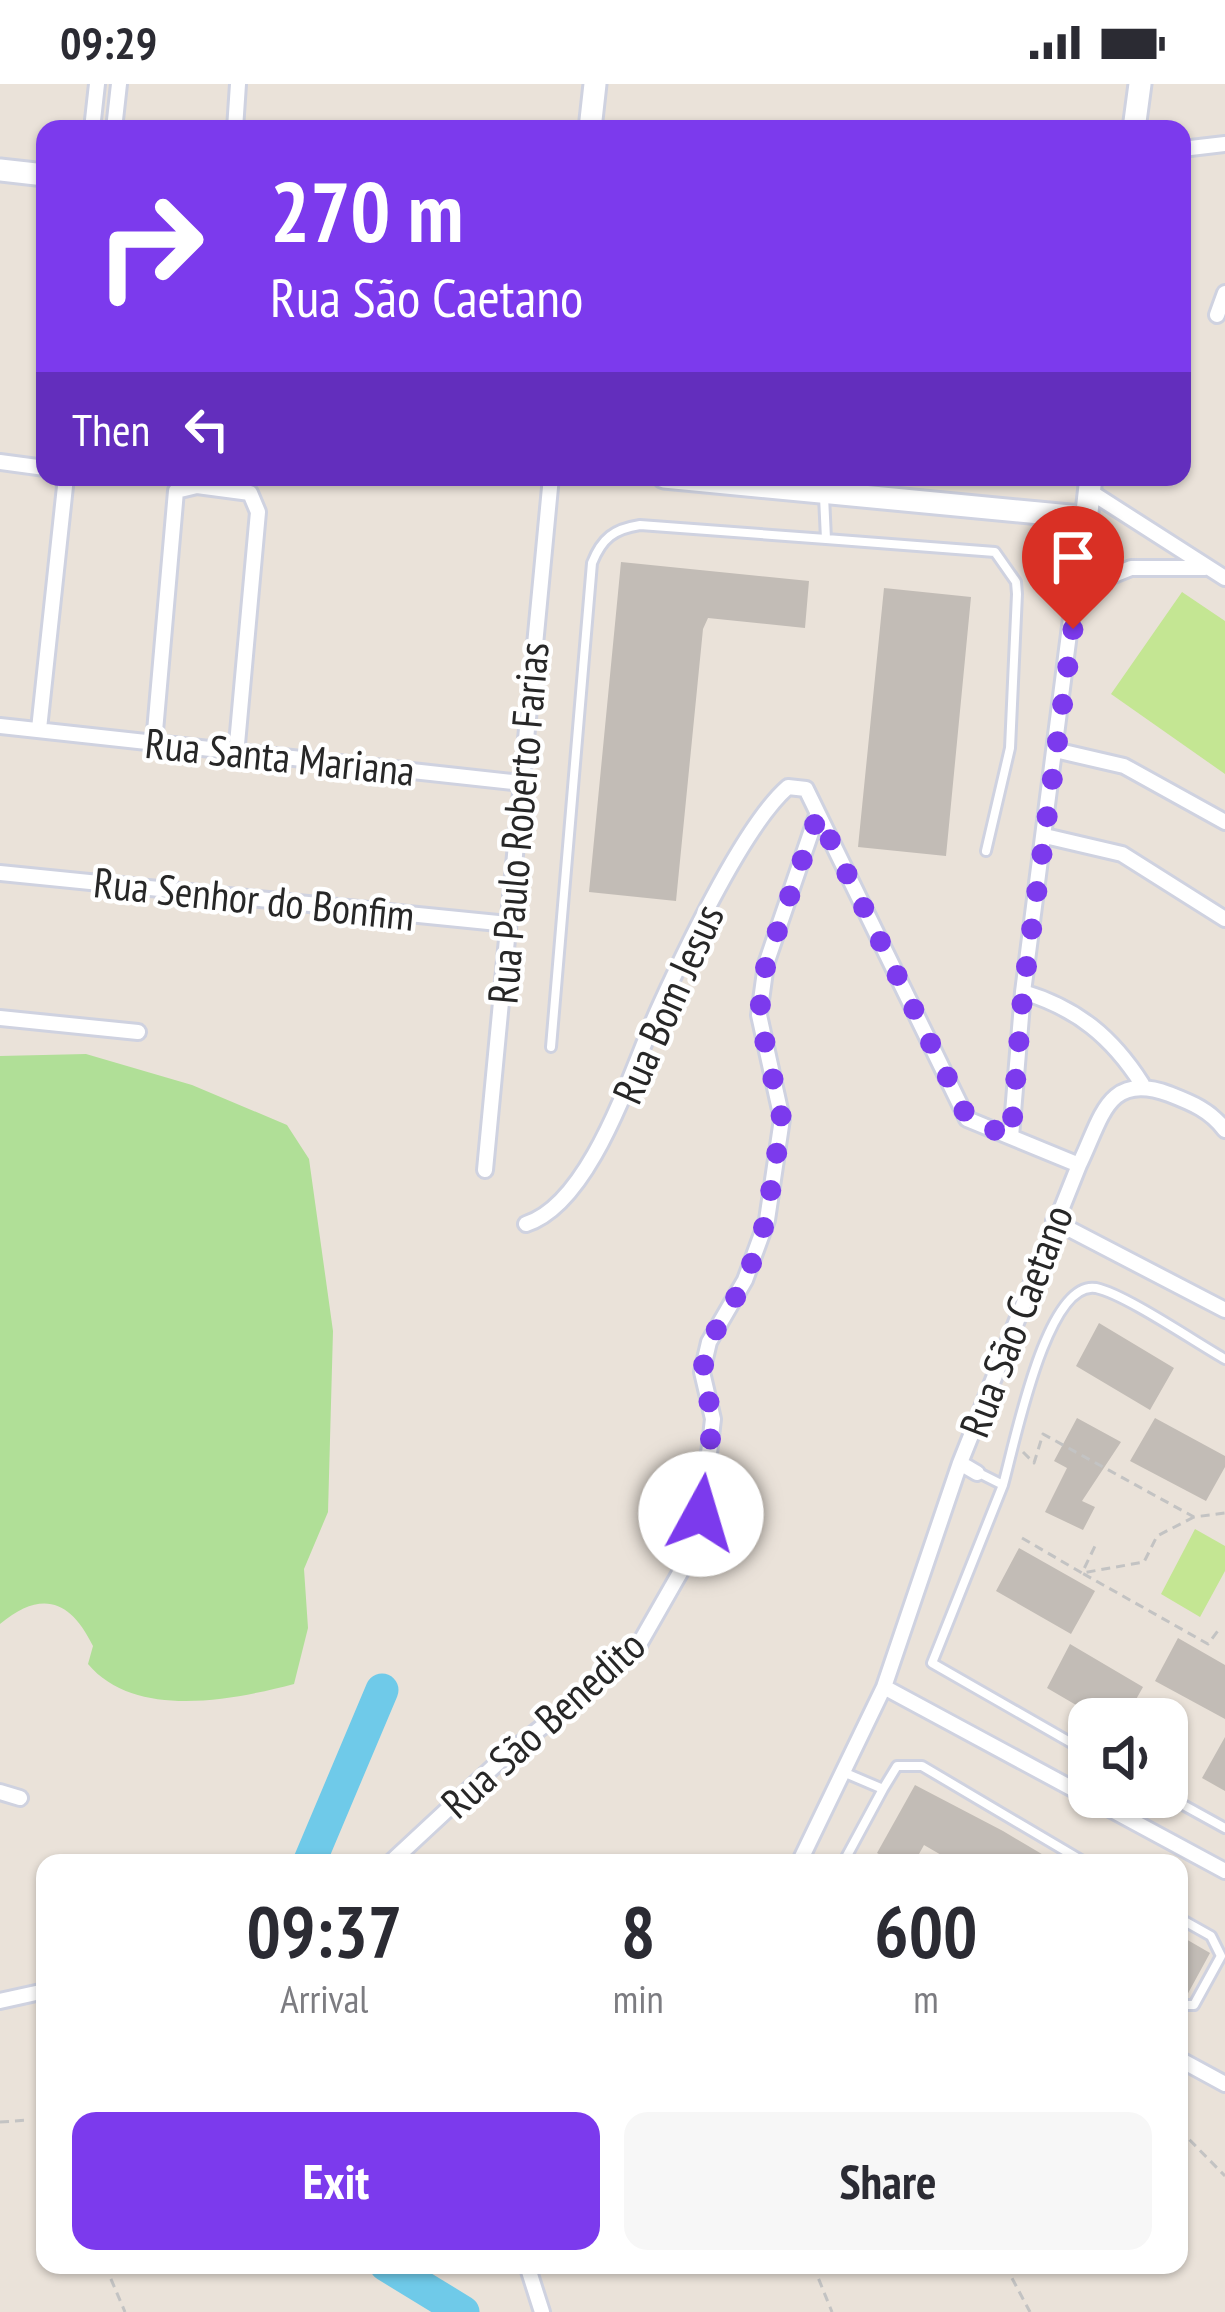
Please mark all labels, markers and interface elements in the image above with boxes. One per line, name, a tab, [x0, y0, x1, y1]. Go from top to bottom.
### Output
text: 09:29	[60, 13, 157, 71]
text: 270 m	[270, 156, 463, 265]
icon: right	[72, 168, 228, 324]
text: Rua São Caetano	[270, 262, 583, 332]
icon: left	[174, 396, 240, 462]
text: Then	[72, 400, 150, 458]
pin	[1022, 506, 1124, 629]
icon: arrive	[1040, 524, 1106, 590]
street label: Rua Paulo Roberto Farias	[474, 640, 561, 1006]
street label: Rua Santa Mariana	[143, 715, 418, 798]
street label: Rua Senhor do Bonfim	[91, 854, 417, 943]
street label: Rua Bom Jesus	[599, 896, 736, 1112]
street label: Rua São Caetano	[946, 1197, 1085, 1444]
position arrow	[638, 1451, 764, 1577]
street label: Rua São Benedito	[429, 1618, 656, 1830]
map controls	[1068, 1698, 1188, 1818]
button: sound	[1068, 1698, 1188, 1818]
text: 09:37	[247, 1884, 402, 1977]
text: 8	[621, 1884, 655, 1977]
text: 600	[874, 1884, 977, 1977]
text: Arrival	[280, 1973, 368, 2024]
text: min	[613, 1973, 664, 2024]
text: m	[913, 1973, 939, 2024]
button: Exit	[72, 2112, 600, 2250]
button: Share	[624, 2112, 1152, 2250]

